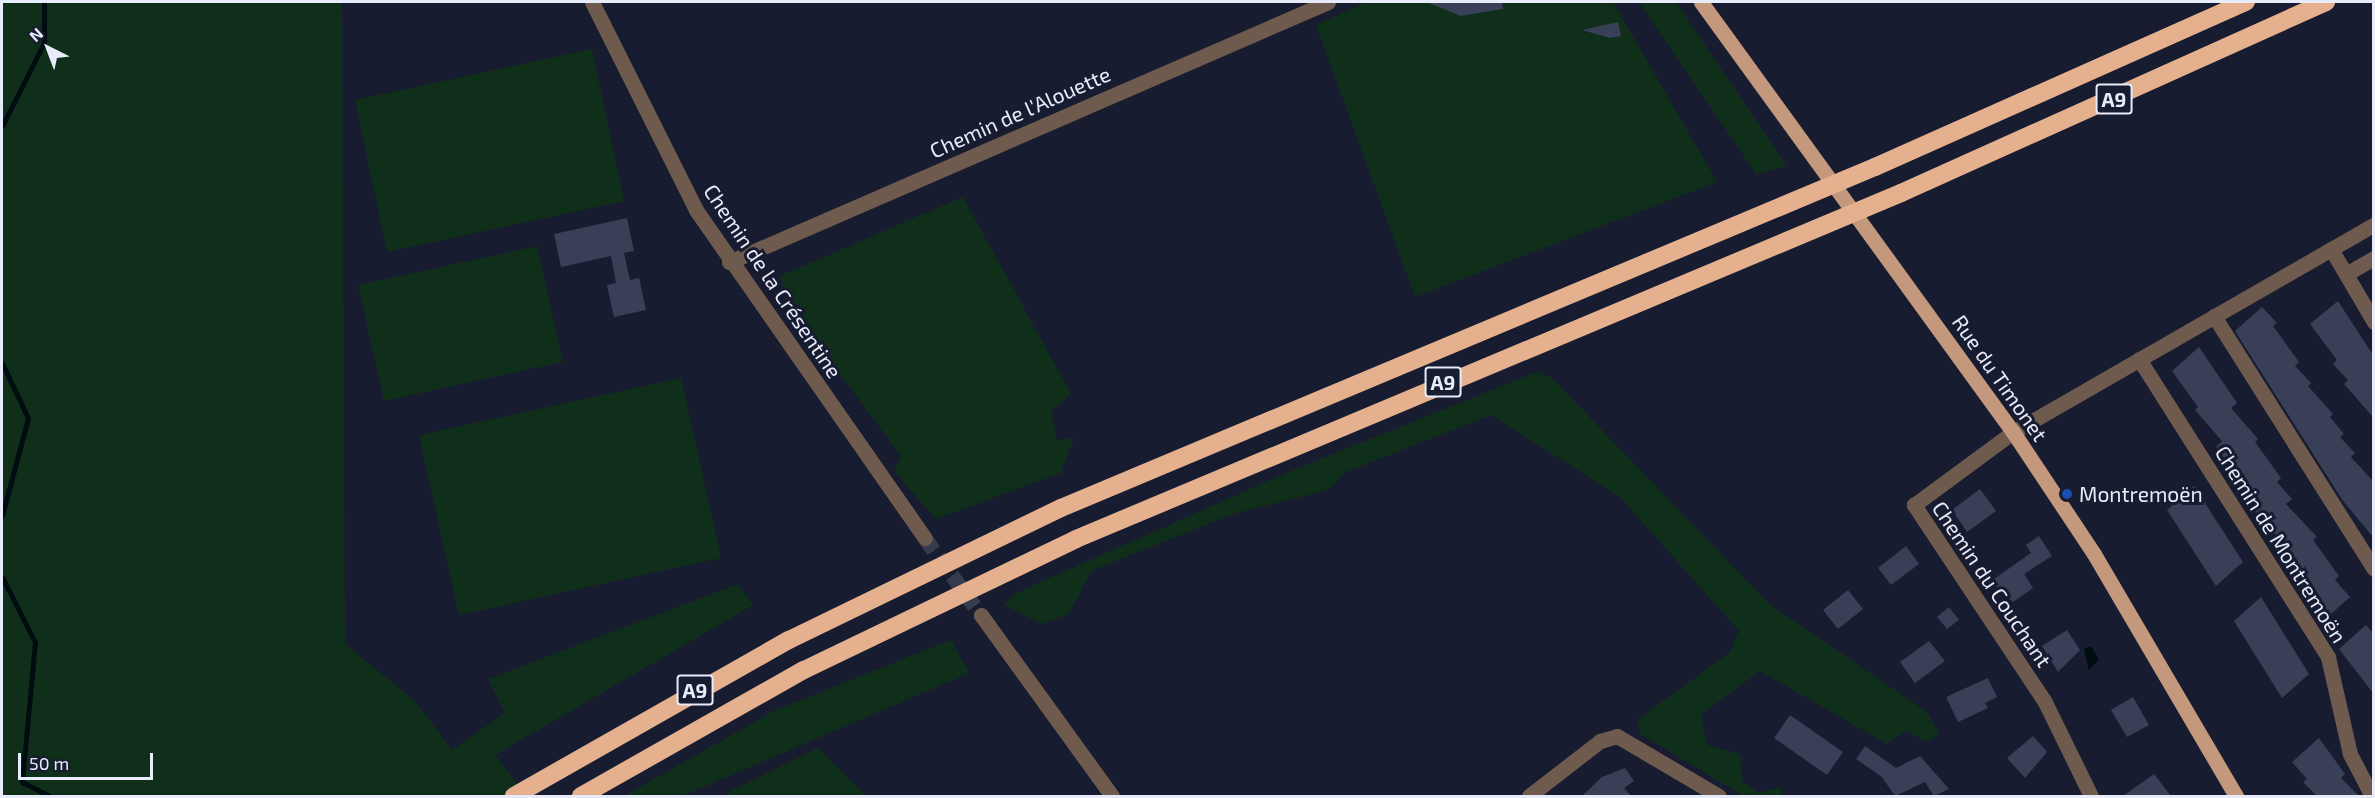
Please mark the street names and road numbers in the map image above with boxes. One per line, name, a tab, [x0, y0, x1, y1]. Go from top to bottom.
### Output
street label: Chemin de l'Alouette	[926, 61, 1114, 163]
road number: A9	[2094, 82, 2134, 116]
street label: Chemin de la Crésentine	[699, 179, 847, 383]
street label: Rue du Timonet	[1947, 310, 2053, 446]
road number: A9	[1424, 365, 1462, 399]
street label: Chemin de Montremoën	[2210, 441, 2352, 647]
street label: Chemin du Couchant	[1927, 496, 2057, 672]
road number: A9	[676, 673, 714, 707]

